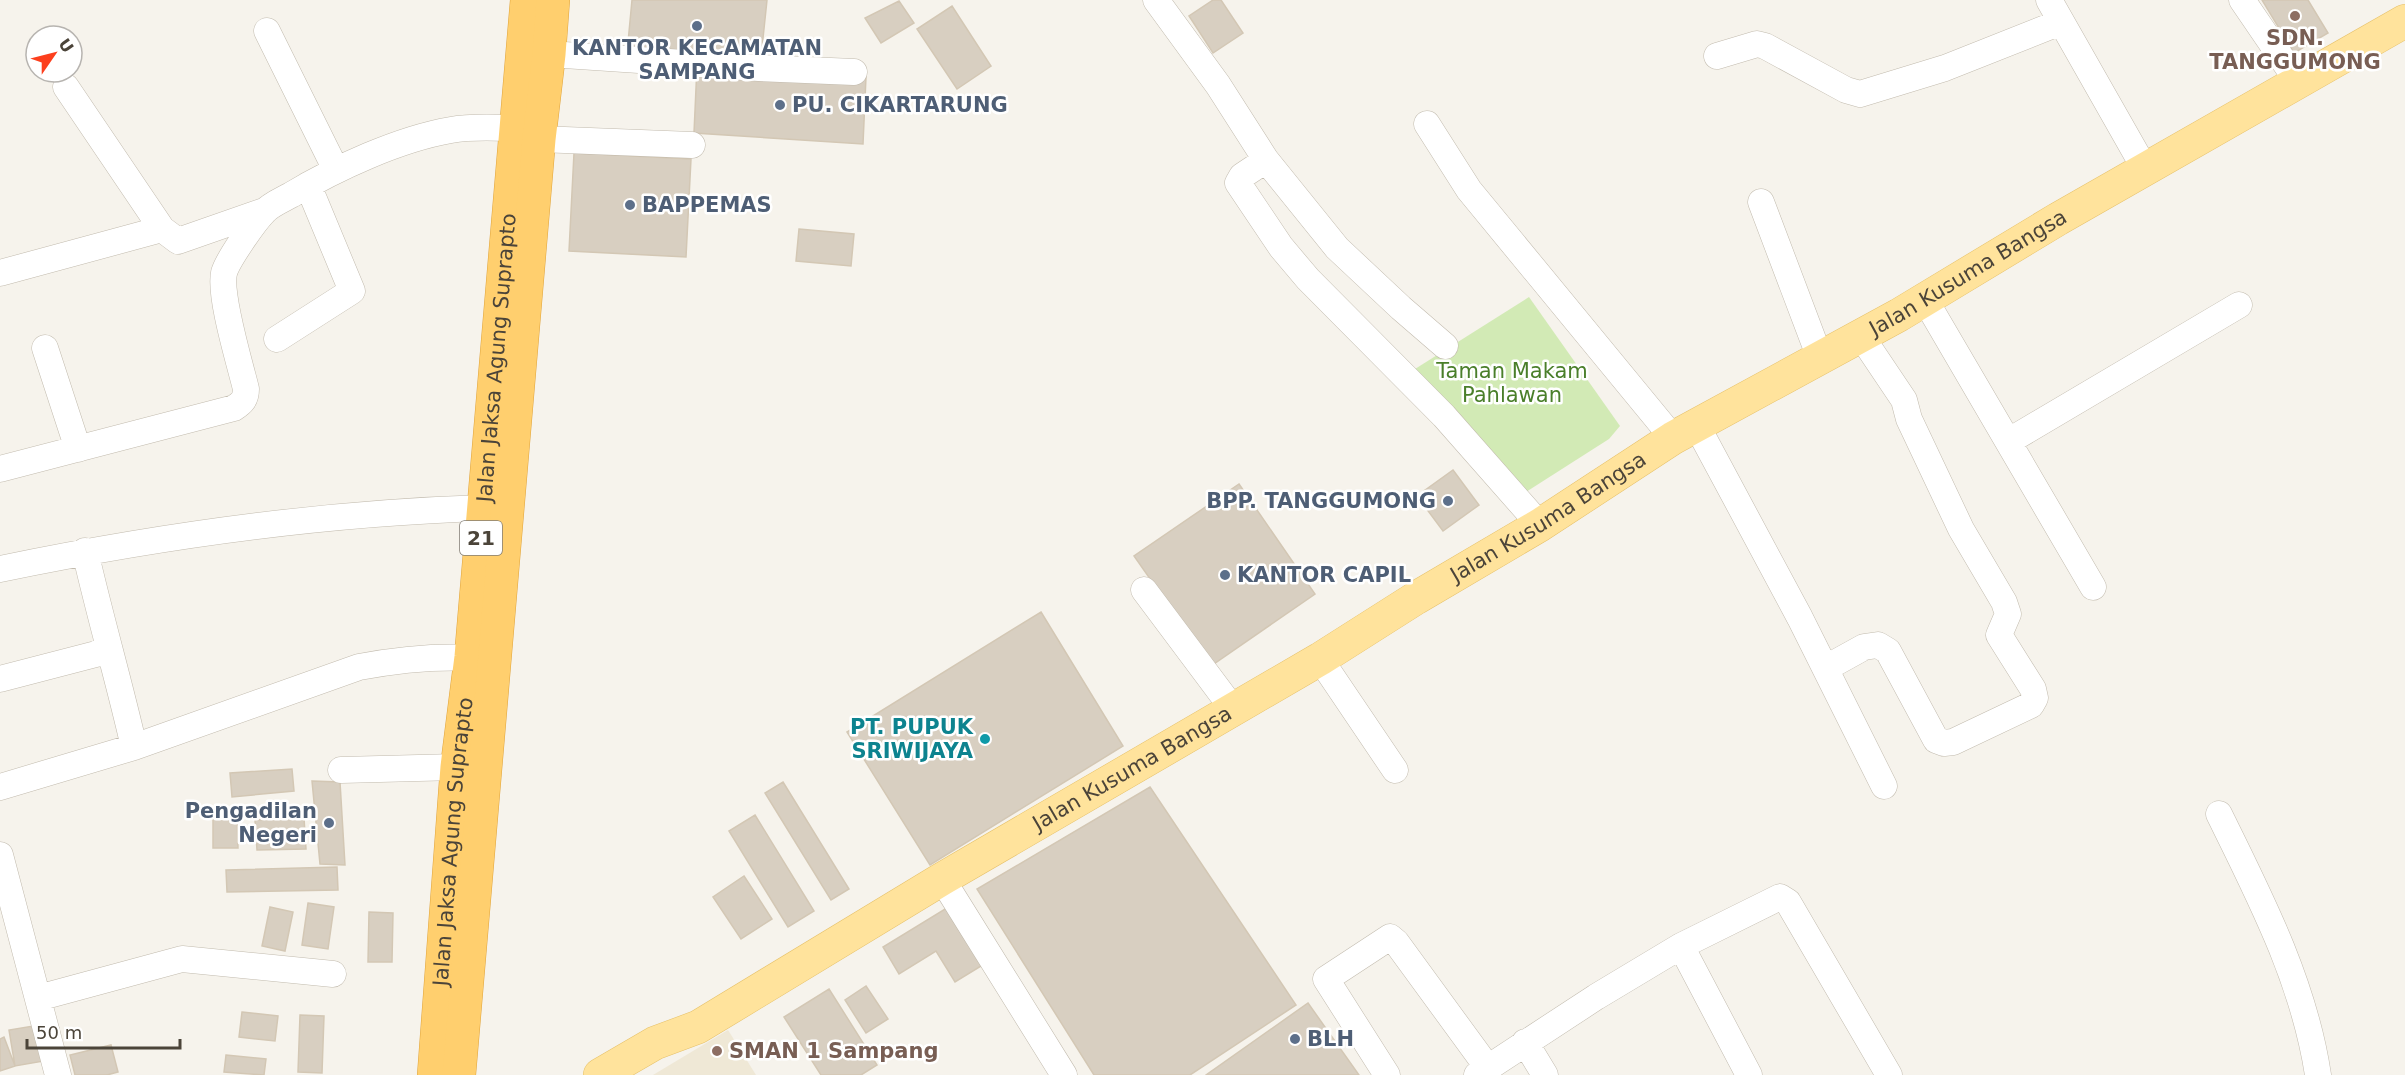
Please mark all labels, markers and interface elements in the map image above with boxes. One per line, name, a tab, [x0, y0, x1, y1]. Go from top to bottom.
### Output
marker: SDN. TANGGUMONG	[2288, 9, 2302, 23]
marker: KANTOR KECAMATAN SAMPANG	[690, 19, 704, 33]
north arrow	[24, 24, 84, 84]
place label: SDN. TANGGUMONG	[2209, 26, 2381, 74]
text: U	[54, 35, 77, 56]
place label: KANTOR KECAMATAN SAMPANG	[572, 36, 822, 84]
place label: PU. CIKARTARUNG	[792, 93, 1008, 117]
marker: PU. CIKARTARUNG	[773, 98, 787, 112]
place label: BAPPEMAS	[642, 193, 772, 217]
marker: BAPPEMAS	[623, 198, 637, 212]
street label: Jalan Kusuma Bangsa	[1863, 205, 2071, 342]
street label: Jalan Jaksa Agung Suprapto	[472, 212, 521, 505]
park label: Taman Makam Pahlawan	[1435, 359, 1588, 407]
street label: Jalan Kusuma Bangsa	[1444, 447, 1650, 588]
place label: BPP. TANGGUMONG	[1206, 489, 1436, 513]
marker: BPP. TANGGUMONG	[1441, 494, 1455, 508]
road number: 21	[460, 521, 502, 555]
place label: KANTOR CAPIL	[1237, 563, 1411, 587]
marker: KANTOR CAPIL	[1218, 568, 1232, 582]
street label: Jalan Jaksa Agung Suprapto	[429, 696, 478, 989]
street label: Jalan Kusuma Bangsa	[1027, 701, 1236, 836]
place label: PT. PUPUK SRIWIJAYA	[850, 715, 974, 763]
marker: PT. PUPUK SRIWIJAYA	[978, 732, 992, 746]
place label: Pengadilan Negeri	[185, 799, 317, 847]
marker: Pengadilan Negeri	[322, 816, 336, 830]
scale bar	[27, 1012, 180, 1050]
text: 50 m	[36, 1022, 82, 1043]
place label: BLH	[1307, 1027, 1354, 1051]
marker: BLH	[1288, 1032, 1302, 1046]
place label: SMAN 1 Sampang	[729, 1039, 938, 1063]
marker: SMAN 1 Sampang	[710, 1044, 724, 1058]

